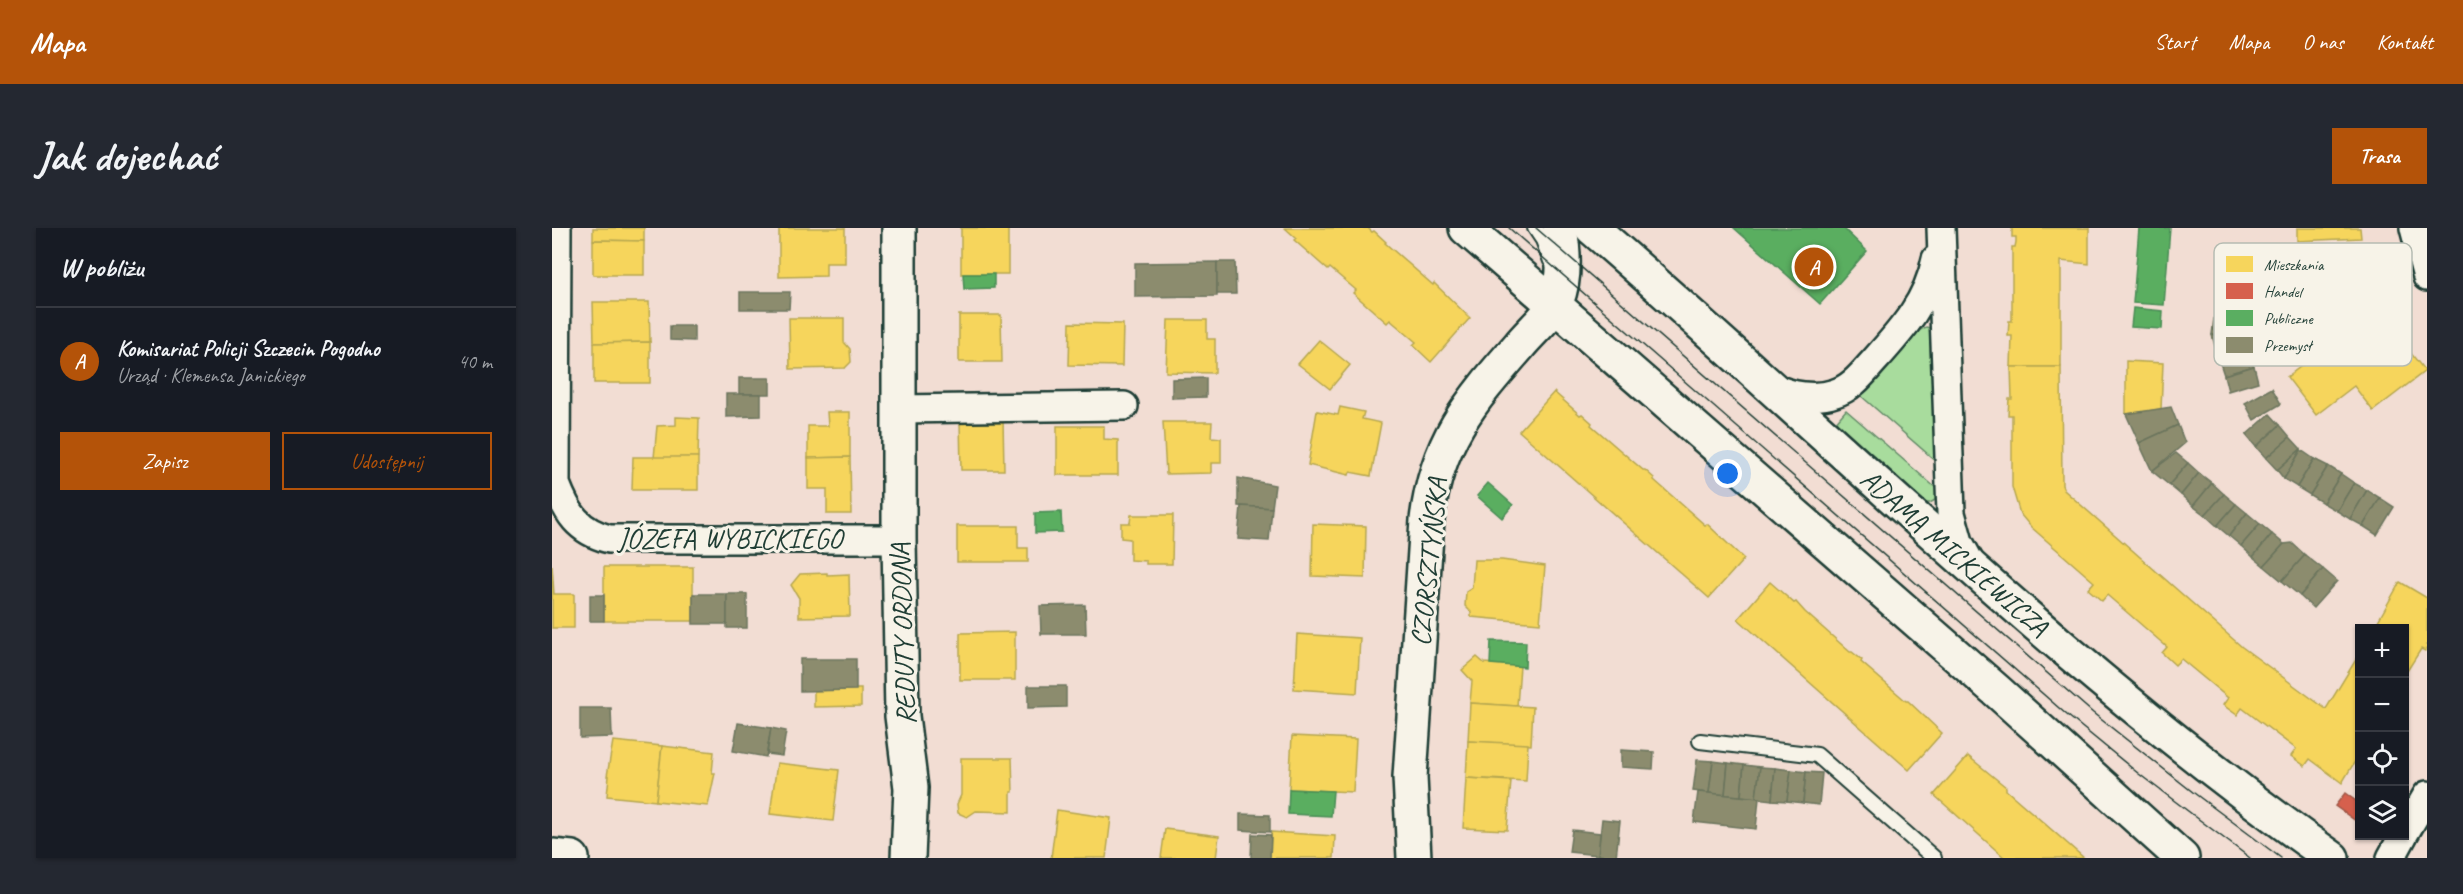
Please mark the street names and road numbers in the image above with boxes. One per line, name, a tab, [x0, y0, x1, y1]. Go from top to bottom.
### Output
street label: ADAMA MICKIEWICZA	[1853, 461, 2057, 644]
street label: CZORSZTYŃSKA	[1402, 475, 1455, 648]
street label: JÓZEFA WYBICKIEGO	[616, 521, 845, 556]
street label: REDUTY ORDONA	[882, 542, 923, 725]

